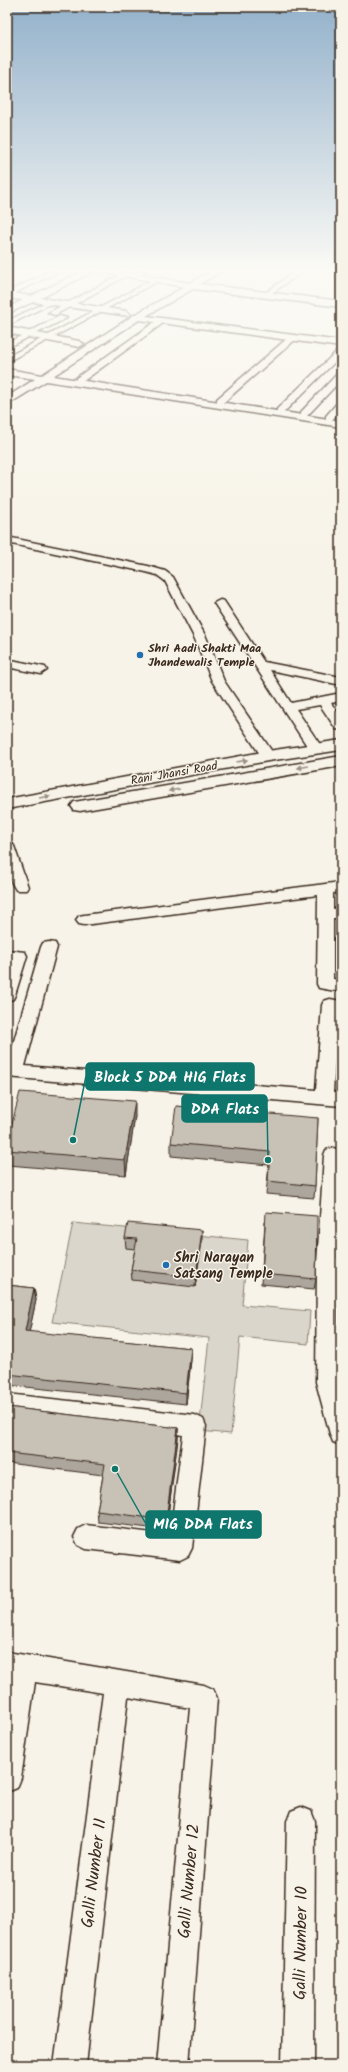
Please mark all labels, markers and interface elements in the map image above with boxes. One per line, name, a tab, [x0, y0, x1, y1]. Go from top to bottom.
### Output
place label: Shri Aadi Shakti Maa Jhandewalis Temple	[148, 639, 261, 672]
marker: Shri Aadi Shakti Maa Jhandewalis Temple	[135, 650, 145, 660]
street label: Rani Jhansi Road	[129, 756, 220, 790]
one-way arrow	[236, 758, 248, 764]
one-way arrow	[296, 765, 309, 771]
one-way arrow	[168, 787, 181, 793]
one-way arrow	[39, 793, 51, 799]
callout: Block 5 DDA HIG Flats	[86, 1063, 254, 1090]
text: Block 5 DDA HIG Flats	[94, 1066, 246, 1090]
callout: DDA Flats	[182, 1095, 267, 1122]
text: DDA Flats	[191, 1098, 259, 1122]
place label: Shri Narayan Satsang Temple	[174, 1247, 273, 1285]
marker: Shri Narayan Satsang Temple	[161, 1260, 171, 1270]
callout: MIG DDA Flats	[146, 1511, 261, 1538]
text: MIG DDA Flats	[153, 1513, 253, 1537]
street label: Galli Number 11	[74, 1817, 115, 1930]
street label: Galli Number 12	[171, 1823, 208, 1940]
street label: Galli Number 10	[287, 1886, 316, 2000]

